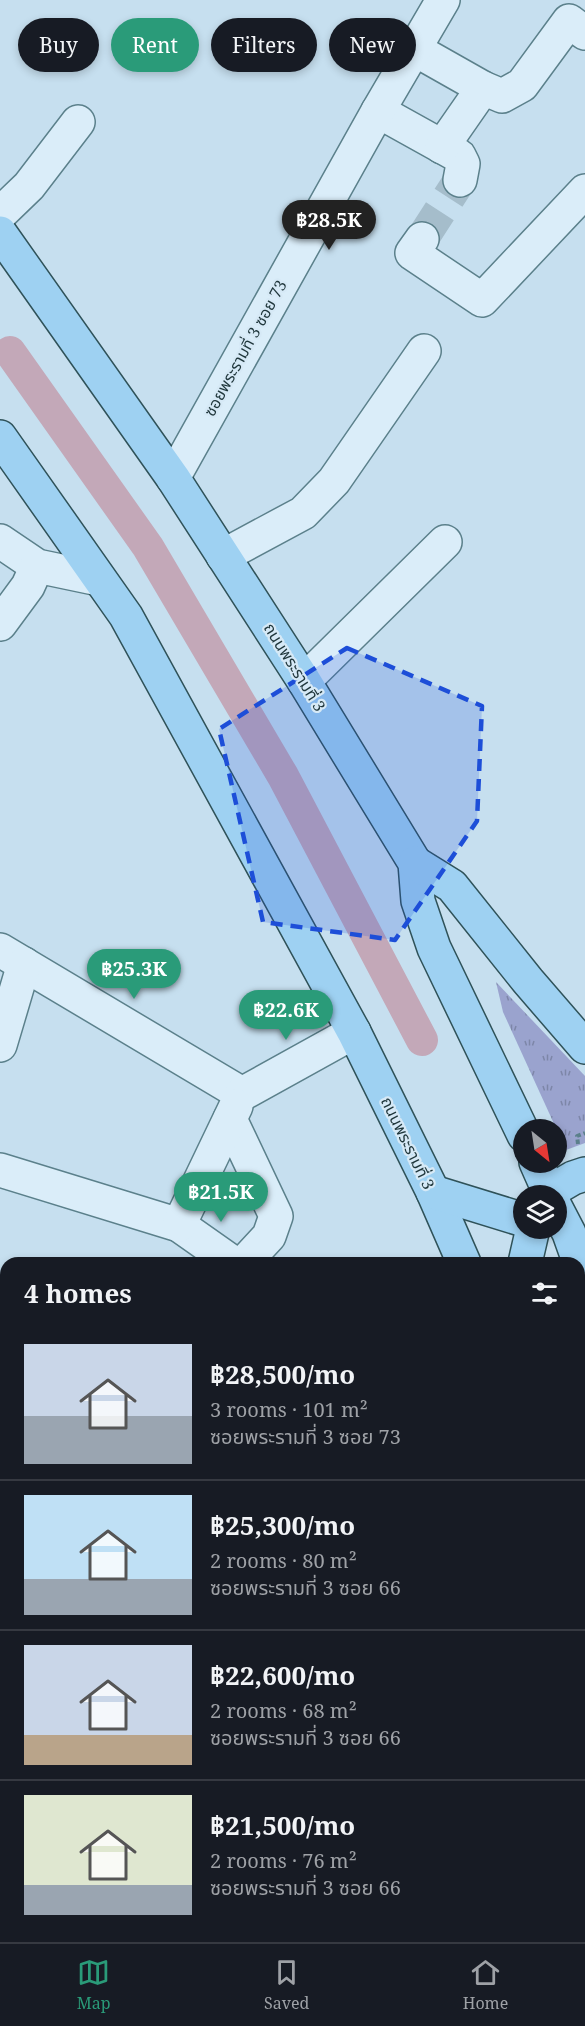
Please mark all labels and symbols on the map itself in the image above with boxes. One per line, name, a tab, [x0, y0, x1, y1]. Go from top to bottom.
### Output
pin: ฿28.5K	[280, 200, 378, 251]
street label: ซอยพระรามที่ 3 ซอย 73	[198, 276, 292, 420]
street label: ถนนพระรามที่ 3	[259, 619, 331, 716]
pin: ฿25.3K	[85, 949, 183, 1000]
pin: ฿22.6K	[237, 990, 335, 1041]
street label: ถนนพระรามที่ 3	[376, 1093, 440, 1193]
north arrow	[513, 1119, 567, 1173]
pin: ฿21.5K	[172, 1172, 270, 1223]

